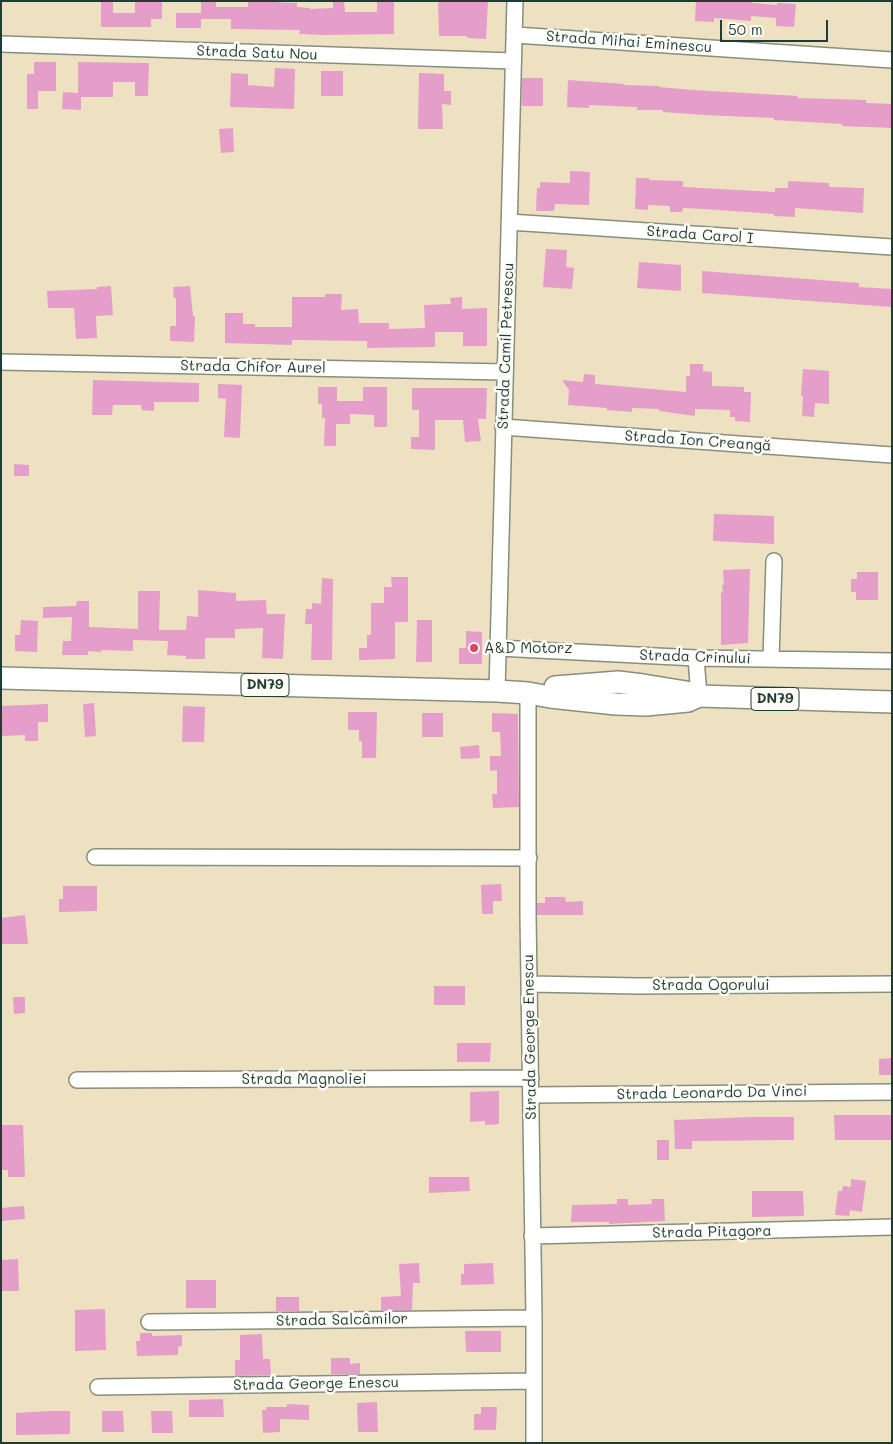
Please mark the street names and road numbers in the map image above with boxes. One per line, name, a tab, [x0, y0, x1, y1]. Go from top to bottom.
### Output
street label: Strada Mihai Eminescu	[545, 27, 713, 57]
street label: Strada Satu Nou	[196, 42, 318, 64]
street label: Strada Carol I	[646, 222, 754, 248]
street label: Strada Camil Petrescu	[494, 262, 518, 430]
street label: Strada Chifor Aurel	[180, 357, 326, 377]
street label: Strada Ion Creangă	[624, 427, 772, 455]
street label: Strada Crinului	[639, 646, 751, 668]
road number: DN79	[241, 674, 289, 696]
road number: DN79	[751, 688, 799, 711]
street label: Strada George Enescu	[520, 954, 540, 1120]
street label: Strada Ogorului	[652, 976, 770, 994]
street label: Strada Magnoliei	[241, 1070, 367, 1088]
street label: Strada Leonardo Da Vinci	[617, 1082, 807, 1104]
street label: Strada Pitagora	[652, 1222, 772, 1242]
street label: Strada Salcâmilor	[276, 1310, 408, 1330]
street label: Strada George Enescu	[233, 1374, 399, 1394]

